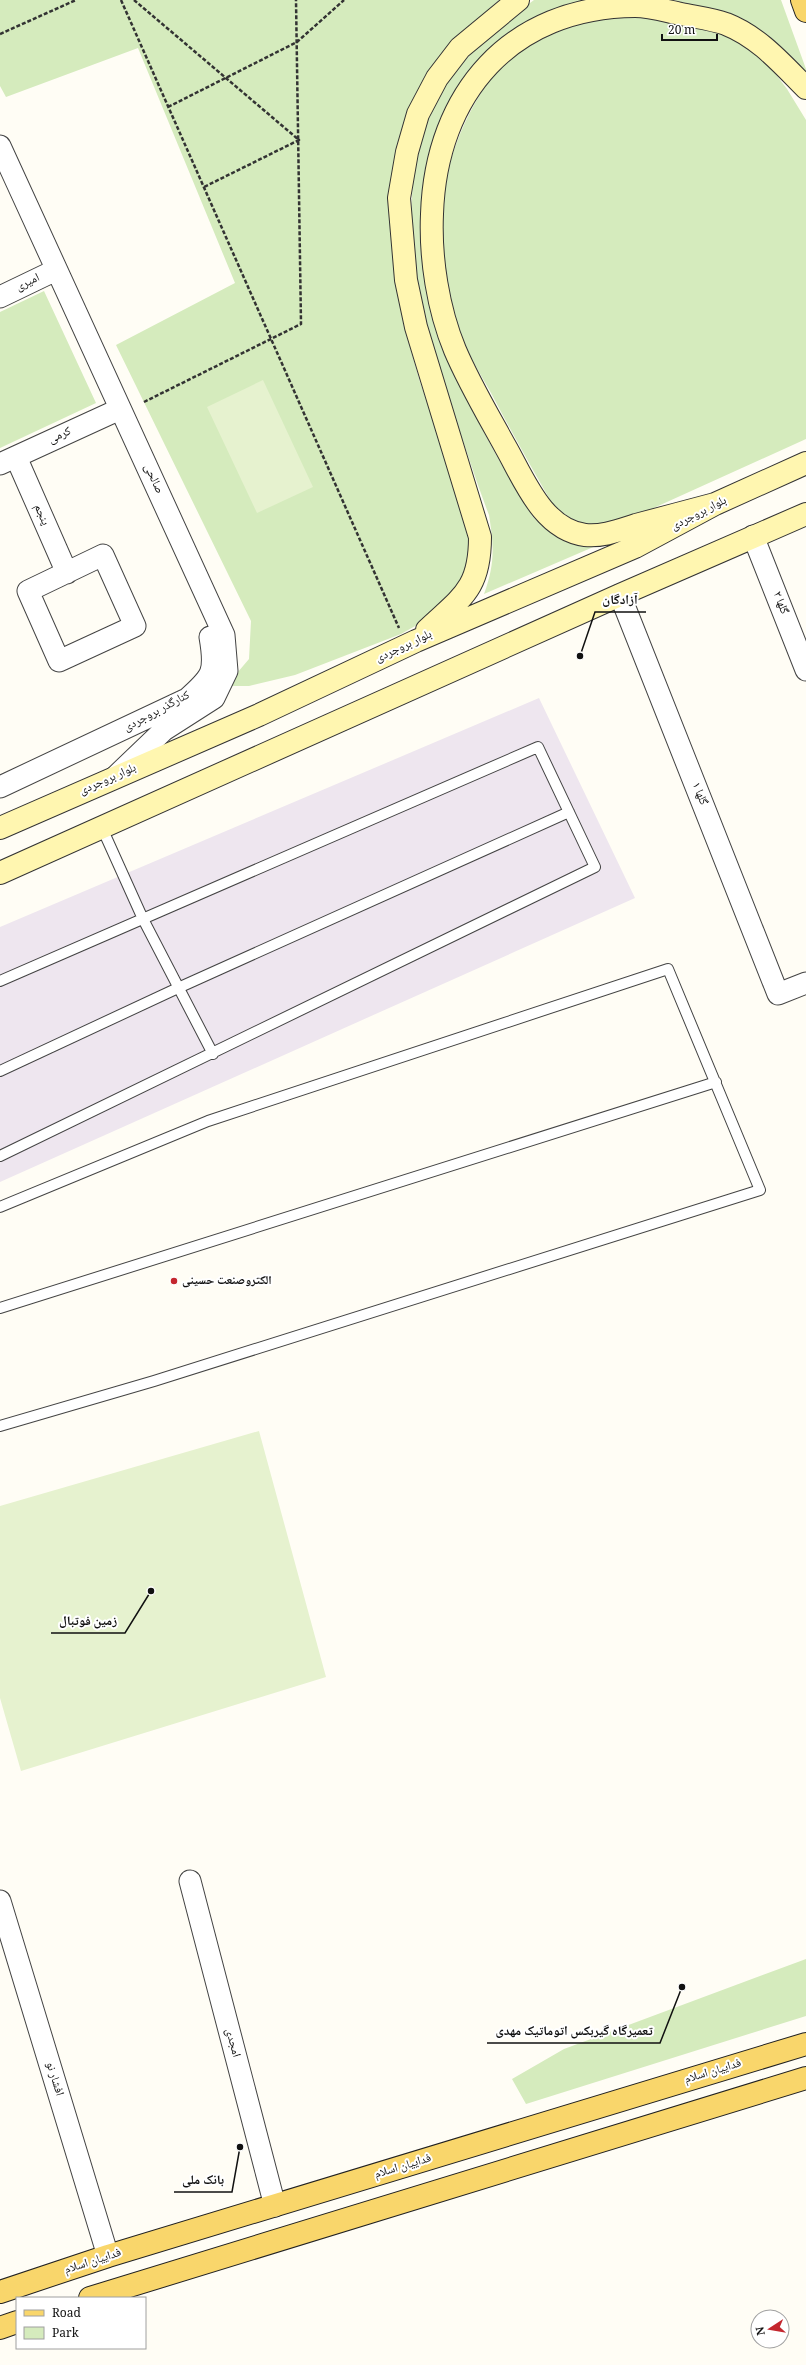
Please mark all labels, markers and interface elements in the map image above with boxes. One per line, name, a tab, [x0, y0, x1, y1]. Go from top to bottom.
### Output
scale bar	[662, 16, 717, 42]
text: 20 m	[668, 21, 695, 42]
street label: امیری	[12, 268, 44, 298]
street label: کرمی	[45, 422, 75, 450]
street label: صالحی	[137, 460, 169, 498]
street label: بلوار بروجردی	[667, 491, 731, 537]
street label: پنجم	[27, 501, 55, 530]
callout: آزادگان	[595, 587, 646, 612]
street label: گلها ۲	[766, 588, 794, 618]
text: آزادگان	[602, 590, 638, 612]
street label: بلوار بروجردی	[372, 625, 436, 669]
street label: کنارگذر بروجردی	[120, 686, 194, 738]
street label: بلوار بروجردی	[76, 758, 140, 802]
street label: گلها ۱	[685, 779, 713, 809]
place label: الکتروصنعت حسینی	[182, 1271, 272, 1292]
marker: الکتروصنعت حسینی	[169, 1276, 179, 1286]
callout: زمین فوتبال	[51, 1608, 125, 1633]
text: زمین فوتبال	[59, 1611, 117, 1633]
callout: تعمیرگاه گیربکس اتوماتیک مهدی	[487, 2018, 660, 2043]
text: تعمیرگاه گیربکس اتوماتیک مهدی	[495, 2021, 653, 2043]
street label: امجدی	[218, 2026, 246, 2060]
street label: فداییان اسلام	[682, 2053, 744, 2091]
street label: افشار نو	[39, 2059, 69, 2099]
street label: فداییان اسلام	[372, 2148, 434, 2186]
callout: بانک ملی	[174, 2167, 232, 2192]
text: بانک ملی	[182, 2170, 224, 2192]
street label: فداییان اسلام	[62, 2243, 124, 2281]
legend	[16, 2297, 146, 2349]
text: Road	[52, 2304, 82, 2325]
north arrow	[750, 2309, 790, 2349]
text: Park	[52, 2324, 80, 2345]
text: N	[751, 2324, 772, 2337]

